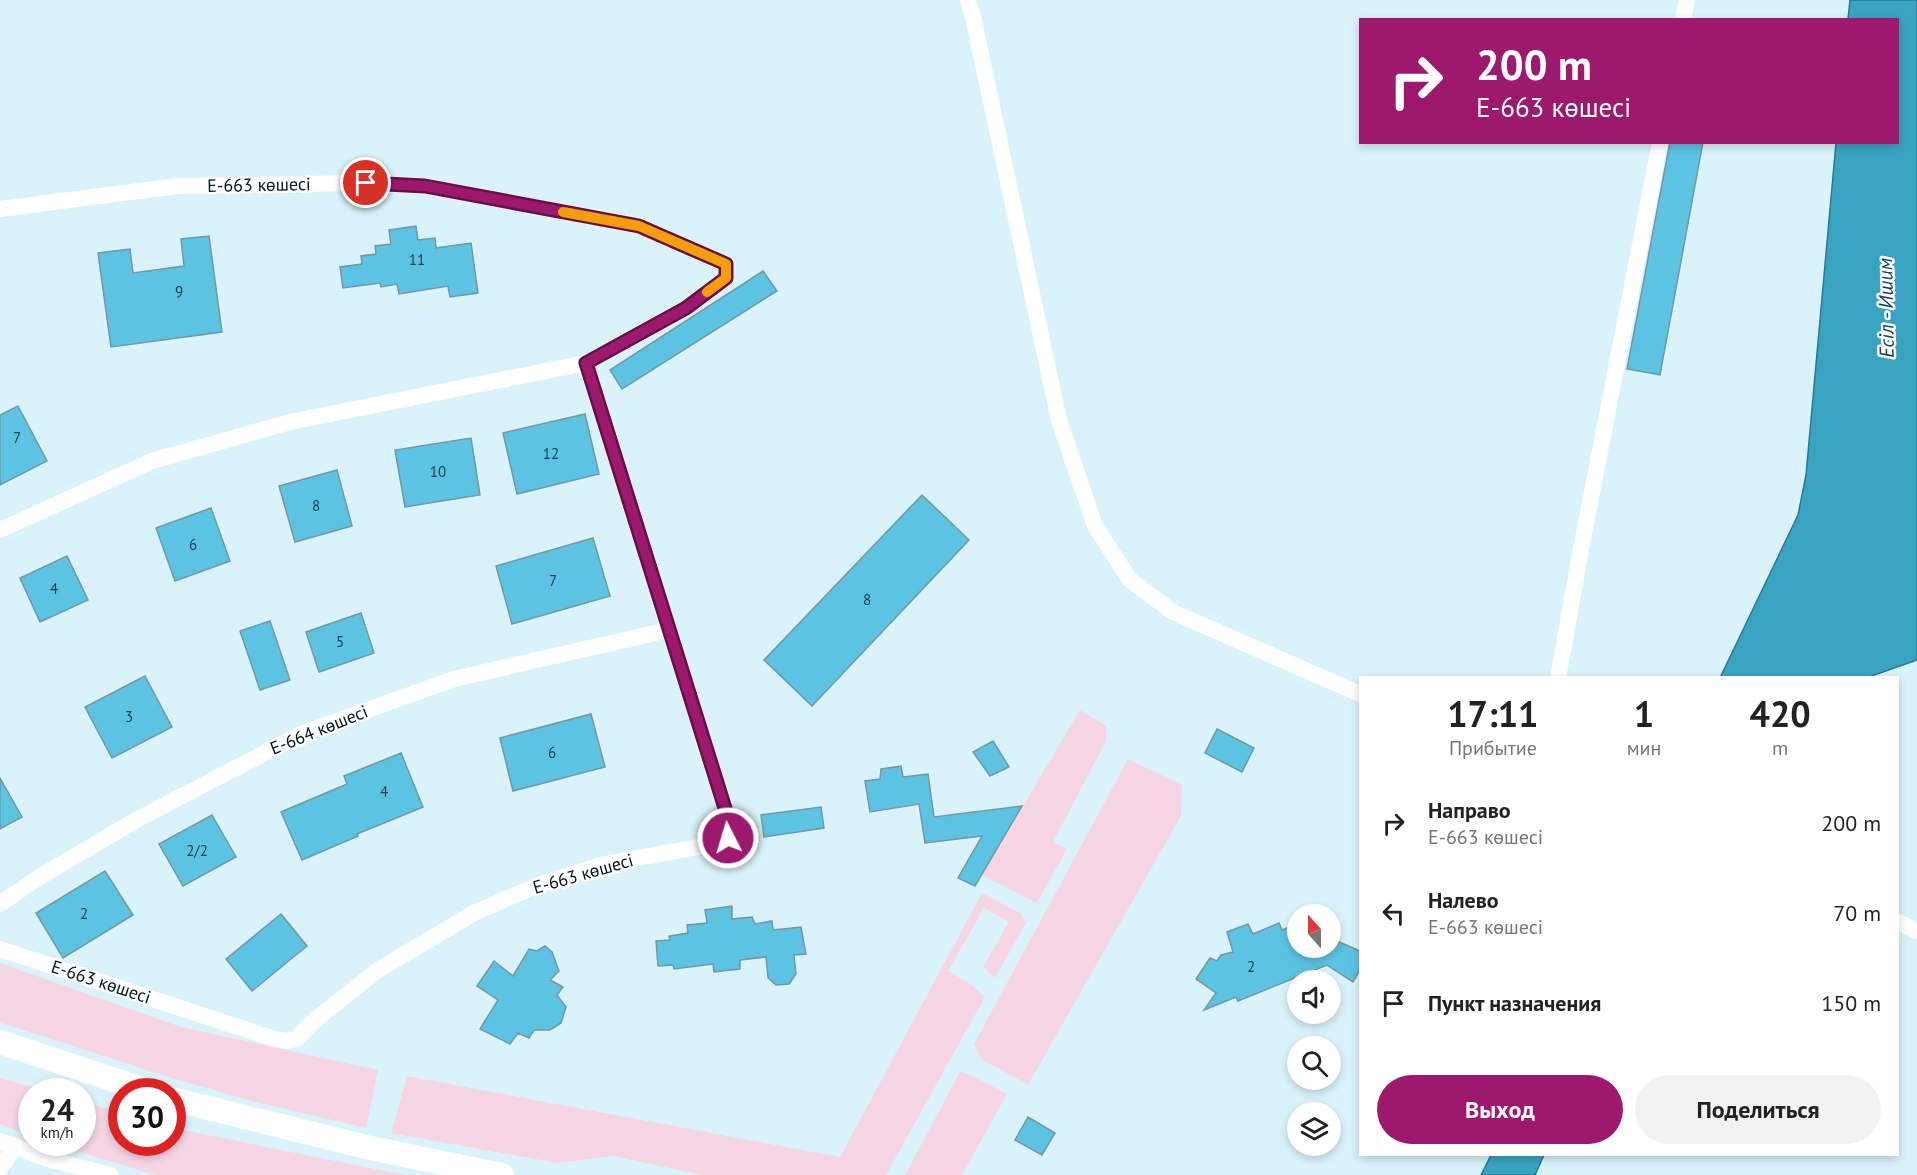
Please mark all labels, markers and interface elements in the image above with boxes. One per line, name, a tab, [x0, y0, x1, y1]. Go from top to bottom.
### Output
text: 200 m	[1476, 37, 1592, 92]
icon: right	[1377, 42, 1455, 120]
text: Е-663 көшесі	[1476, 90, 1631, 124]
pin	[340, 157, 391, 208]
icon: arrive	[349, 166, 382, 199]
street label: Е-663 көшесі	[207, 172, 311, 197]
house number: 11	[409, 250, 425, 269]
water label: Есіл - Ишим	[1872, 257, 1900, 358]
house number: 9	[175, 282, 183, 301]
house number: 7	[13, 428, 21, 447]
house number: 12	[543, 444, 559, 463]
house number: 10	[430, 462, 446, 481]
house number: 8	[312, 496, 320, 515]
house number: 6	[189, 535, 197, 554]
house number: 7	[549, 571, 557, 590]
house number: 4	[50, 579, 58, 598]
house number: 8	[863, 590, 871, 609]
house number: 5	[336, 632, 344, 651]
text: 17:11	[1447, 690, 1539, 737]
text: 1	[1634, 690, 1654, 737]
text: 420	[1750, 690, 1811, 737]
street label: Е-664 көшесі	[266, 699, 371, 760]
house number: 3	[125, 707, 133, 726]
text: Прибытие	[1449, 735, 1537, 761]
text: мин	[1627, 735, 1661, 761]
text: m	[1772, 735, 1788, 761]
house number: 6	[548, 743, 556, 762]
house number: 4	[380, 782, 388, 801]
text: Направо	[1428, 796, 1511, 824]
position arrow	[696, 806, 760, 870]
icon: right	[1377, 807, 1410, 840]
text: 200 m	[1821, 809, 1881, 837]
text: Е-663 көшесі	[1428, 824, 1543, 850]
house number: 2/2	[186, 841, 208, 860]
street label: Е-663 көшесі	[530, 848, 636, 899]
text: Налево	[1428, 886, 1499, 914]
icon: left	[1377, 897, 1410, 930]
text: 70 m	[1833, 899, 1881, 927]
house number: 2	[80, 904, 88, 923]
north arrow	[1287, 904, 1341, 958]
map controls	[1287, 904, 1341, 1156]
text: Е-663 көшесі	[1428, 914, 1543, 940]
street label: Е-663 көшесі	[48, 955, 154, 1008]
house number: 2	[1247, 957, 1255, 976]
button: sound	[1287, 970, 1341, 1024]
icon: arrive	[1377, 987, 1410, 1020]
text: Пункт назначения	[1428, 989, 1601, 1017]
text: 150 m	[1821, 989, 1881, 1017]
button: search	[1287, 1036, 1341, 1090]
button: Выход	[1377, 1075, 1623, 1144]
button: Поделиться	[1635, 1075, 1881, 1144]
speed limit sign: 30	[108, 1078, 186, 1156]
text: 24	[40, 1090, 74, 1129]
button: layers	[1287, 1102, 1341, 1156]
text: km/h	[41, 1123, 73, 1142]

